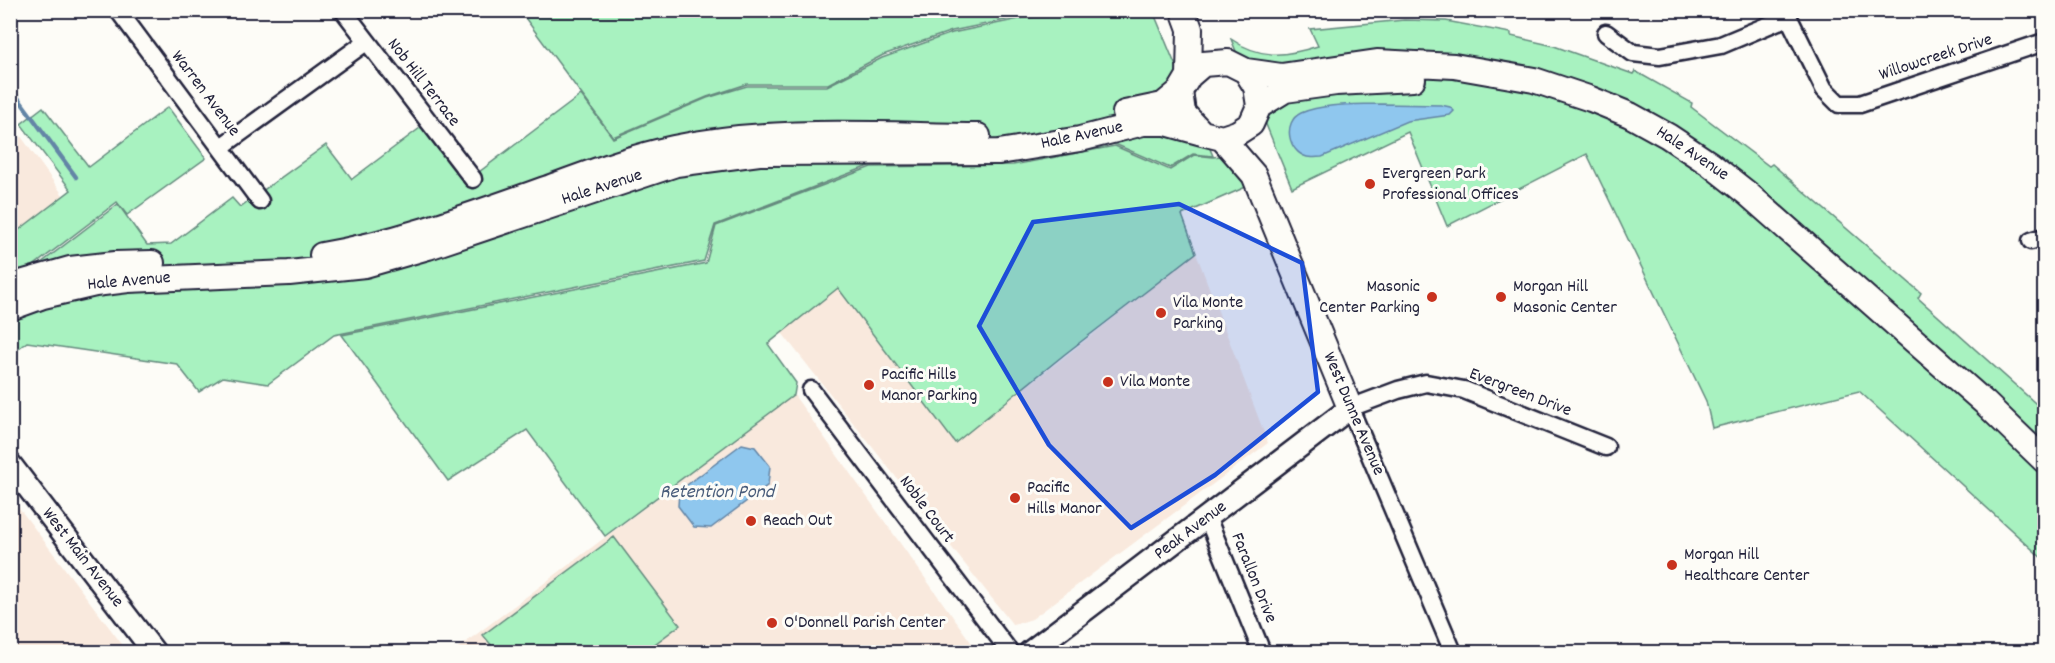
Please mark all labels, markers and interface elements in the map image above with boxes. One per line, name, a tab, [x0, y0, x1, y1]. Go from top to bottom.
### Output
street label: Willowcreek Drive	[1876, 28, 1996, 88]
street label: Nob Hill Terrace	[380, 34, 466, 133]
street label: Warren Avenue	[164, 46, 246, 142]
street label: Hale Avenue	[1039, 115, 1125, 157]
street label: Hale Avenue	[1651, 120, 1734, 188]
place label: Evergreen Park Professional Offices	[1382, 162, 1519, 208]
street label: Hale Avenue	[559, 163, 646, 213]
marker: Evergreen Park Professional Offices	[1363, 177, 1377, 191]
street label: Hale Avenue	[86, 266, 172, 298]
place label: Masonic Center Parking	[1319, 275, 1420, 321]
place label: Morgan Hill Masonic Center	[1513, 275, 1617, 321]
marker: Masonic Center Parking	[1425, 290, 1439, 304]
marker: Morgan Hill Masonic Center	[1494, 290, 1508, 304]
place label: Vila Monte Parking	[1173, 291, 1243, 337]
marker: Vila Monte Parking	[1154, 306, 1168, 320]
street label: West Dunne Avenue	[1316, 349, 1390, 480]
street label: Evergreen Drive	[1465, 362, 1575, 424]
place label: Pacific Hills Manor Parking	[881, 363, 977, 409]
place label: Vila Monte	[1120, 370, 1190, 395]
marker: Vila Monte	[1101, 375, 1115, 389]
marker: Pacific Hills Manor Parking	[862, 378, 876, 392]
street label: Noble Court	[892, 471, 960, 549]
place label: Pacific Hills Manor	[1027, 476, 1102, 522]
water label: Retention Pond	[660, 479, 777, 507]
marker: Pacific Hills Manor	[1008, 491, 1022, 505]
street label: Peak Avenue	[1149, 495, 1233, 567]
street label: West Main Avenue	[35, 503, 129, 613]
place label: Reach Out	[763, 509, 833, 534]
marker: Reach Out	[744, 514, 758, 528]
street label: Farallon Drive	[1224, 529, 1282, 627]
place label: Morgan Hill Healthcare Center	[1684, 543, 1810, 589]
marker: Morgan Hill Healthcare Center	[1665, 558, 1679, 572]
place label: O'Donnell Parish Center	[784, 611, 946, 636]
marker: O'Donnell Parish Center	[765, 616, 779, 630]

